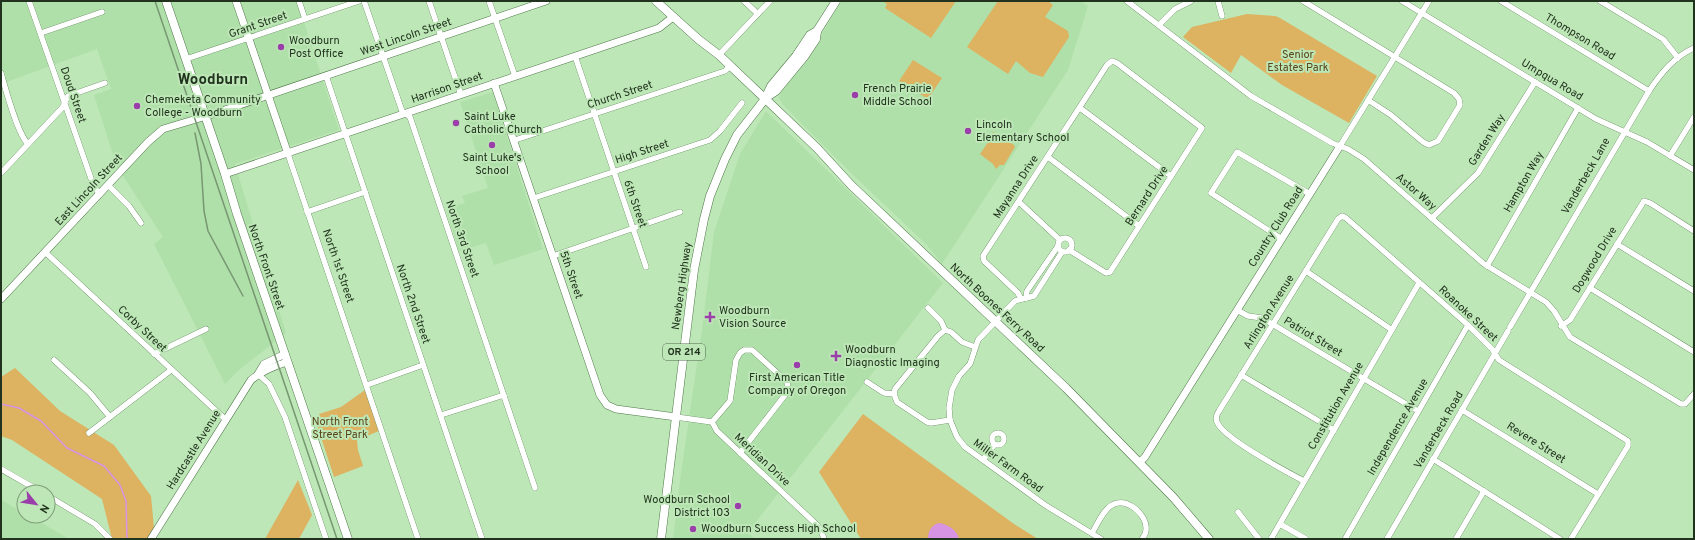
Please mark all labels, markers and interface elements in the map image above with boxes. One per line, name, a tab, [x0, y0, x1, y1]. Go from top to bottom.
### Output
street label: Grant Street	[227, 9, 289, 41]
street label: Thompson Road	[1542, 10, 1618, 64]
street label: West Lincoln Street	[359, 15, 453, 59]
place label: Woodburn Post Office	[289, 34, 344, 61]
marker: Woodburn Post Office	[276, 42, 286, 52]
park label: Senior Estates Park	[1267, 48, 1329, 75]
street label: Umpqua Road	[1519, 56, 1585, 104]
street label: Doud Street	[57, 65, 89, 125]
street label: Harrison Street	[409, 69, 485, 107]
district label: Woodburn	[178, 71, 248, 90]
street label: Church Street	[585, 78, 655, 112]
place label: French Prairie Middle School	[863, 82, 932, 109]
marker: French Prairie Middle School	[850, 90, 860, 100]
place label: Chemeketa Community College - Woodburn	[145, 93, 261, 120]
marker: Chemeketa Community College - Woodburn	[132, 101, 142, 111]
place label: Saint Luke Catholic Church	[464, 110, 542, 137]
street label: Garden Way	[1465, 111, 1509, 169]
marker: Saint Luke Catholic Church	[451, 118, 461, 128]
place label: Lincoln Elementary School	[976, 118, 1069, 145]
marker: Lincoln Elementary School	[963, 126, 973, 136]
street label: Vanderbeck Lane	[1558, 135, 1614, 217]
street label: High Street	[613, 137, 671, 167]
marker: Saint Luke's School	[487, 140, 497, 150]
street label: Hampton Way	[1501, 149, 1547, 215]
street label: East Lincoln Street	[52, 151, 126, 229]
place label: Saint Luke's School	[462, 151, 522, 178]
street label: Mayanna Drive	[990, 153, 1042, 221]
street label: Bernard Drive	[1122, 163, 1172, 229]
street label: Astor Way	[1393, 170, 1440, 214]
street label: 6th Street	[620, 178, 650, 230]
street label: Country Club Road	[1246, 184, 1306, 270]
street label: North 3rd Street	[442, 199, 482, 279]
street label: North Front Street	[245, 222, 287, 312]
street label: Dogwood Drive	[1570, 224, 1620, 296]
street label: North 1st Street	[319, 227, 357, 305]
street label: Newberg Highway	[669, 241, 695, 331]
street label: 5th Street	[556, 249, 586, 301]
street label: North Boones Ferry Road	[947, 260, 1047, 356]
street label: North 2nd Street	[393, 262, 433, 346]
street label: Arlington Avenue	[1240, 272, 1298, 352]
street label: Roanoke Street	[1435, 283, 1501, 345]
street label: Corby Street	[114, 303, 170, 355]
place label: Woodburn Vision Source	[719, 304, 786, 331]
marker: Woodburn Vision Source	[704, 311, 716, 323]
street label: Patriot Street	[1281, 314, 1345, 360]
place label: Woodburn Diagnostic Imaging	[845, 343, 940, 370]
road number: OR 214	[663, 344, 705, 360]
marker: Woodburn Diagnostic Imaging	[830, 350, 842, 362]
street label: Constitution Avenue	[1305, 359, 1367, 452]
marker: First American Title Company of Oregon	[792, 360, 802, 370]
place label: First American Title Company of Oregon	[748, 371, 846, 398]
street label: Independence Avenue	[1365, 376, 1431, 478]
street label: Vanderbeck Road	[1411, 389, 1467, 471]
street label: Hardcastle Avenue	[164, 407, 224, 492]
park label: North Front Street Park	[312, 415, 368, 442]
street label: Revere Street	[1504, 419, 1568, 467]
street label: Meridian Drive	[731, 430, 793, 490]
street label: Miller Farm Road	[970, 436, 1046, 496]
north arrow	[16, 484, 56, 524]
place label: Woodburn School District 103	[643, 493, 730, 520]
marker: Woodburn School District 103	[733, 501, 743, 511]
text: N	[36, 502, 52, 515]
place label: Woodburn Success High School	[701, 522, 856, 536]
marker: Woodburn Success High School	[688, 524, 698, 534]

